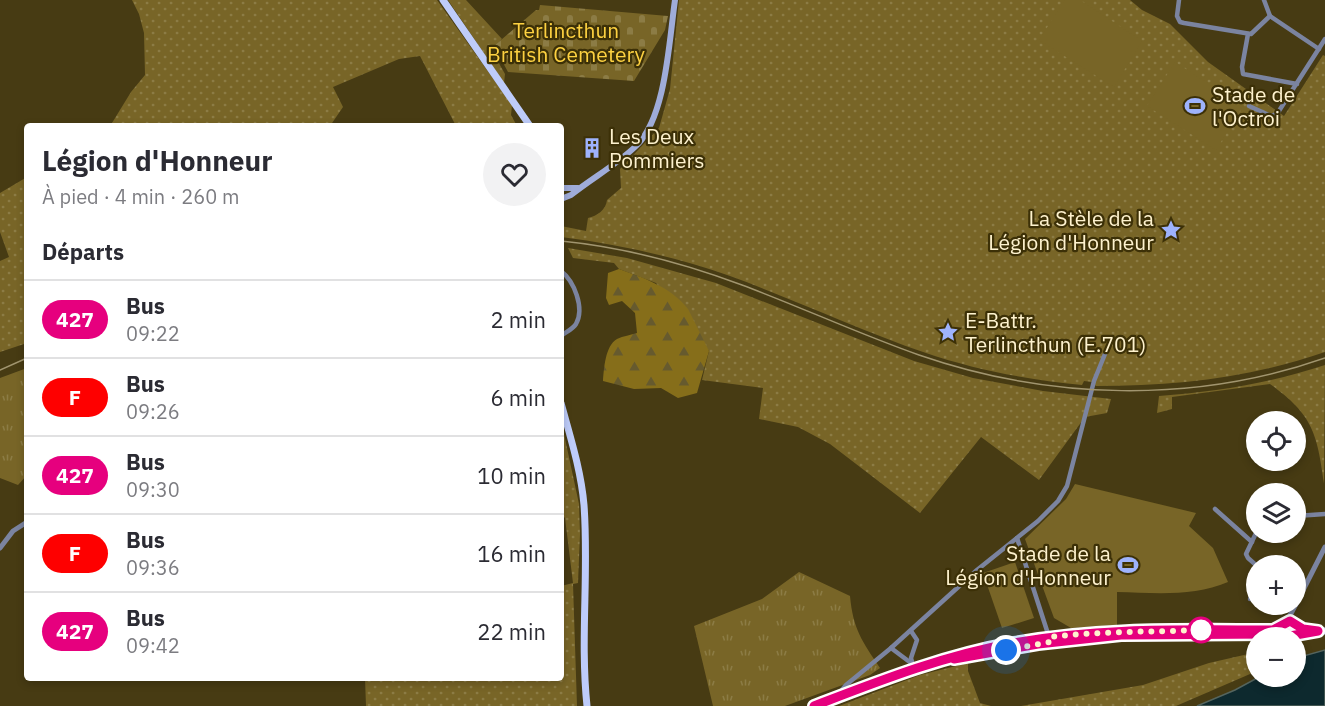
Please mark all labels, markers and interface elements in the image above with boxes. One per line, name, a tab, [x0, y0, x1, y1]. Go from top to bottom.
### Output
park label: Terlincthun British Cemetery	[487, 16, 646, 68]
place label: Stade de l'Octroi	[1212, 80, 1295, 132]
sports icon: Stade de l'Octroi	[1183, 94, 1207, 118]
place label: Les Deux Pommiers	[609, 122, 704, 174]
building icon: Les Deux Pommiers	[580, 136, 604, 160]
text: Légion d'Honneur	[42, 142, 273, 179]
button: heart	[483, 143, 546, 206]
text: À pied · 4 min · 260 m	[42, 183, 239, 210]
place label: La Stèle de la Légion d'Honneur	[988, 204, 1154, 256]
place icon: La Stèle de la Légion d'Honneur	[1159, 218, 1183, 242]
text: Départs	[42, 237, 124, 266]
text: Bus	[126, 291, 165, 320]
text: 427	[56, 305, 94, 333]
text: 2 min	[490, 305, 546, 334]
place label: E-Battr. Terlincthun (E.701)	[965, 306, 1146, 358]
text: 09:22	[126, 320, 180, 347]
place icon: E-Battr. Terlincthun (E.701)	[936, 320, 960, 344]
text: Bus	[126, 369, 165, 398]
text: F	[69, 383, 81, 411]
text: 6 min	[490, 383, 546, 412]
text: 09:26	[126, 398, 180, 425]
map controls	[1246, 411, 1306, 687]
button: locate	[1246, 411, 1306, 471]
text: Bus	[126, 447, 165, 476]
text: 427	[56, 461, 94, 489]
text: 10 min	[477, 461, 546, 490]
text: 09:30	[126, 476, 180, 503]
button: layers	[1246, 483, 1306, 543]
text: Bus	[126, 525, 165, 554]
text: F	[69, 539, 81, 567]
text: 16 min	[477, 539, 546, 568]
place label: Stade de la Légion d'Honneur	[945, 539, 1111, 591]
sports icon: Stade de la Légion d'Honneur	[1116, 553, 1140, 577]
text: 09:36	[126, 554, 180, 581]
button: +	[1246, 555, 1306, 615]
text: Bus	[126, 603, 165, 632]
text: 427	[56, 617, 94, 645]
text: 22 min	[477, 617, 546, 646]
unlabelled marker	[1188, 617, 1214, 643]
button: −	[1246, 627, 1306, 687]
text: 09:42	[126, 632, 180, 659]
your location	[991, 635, 1021, 665]

